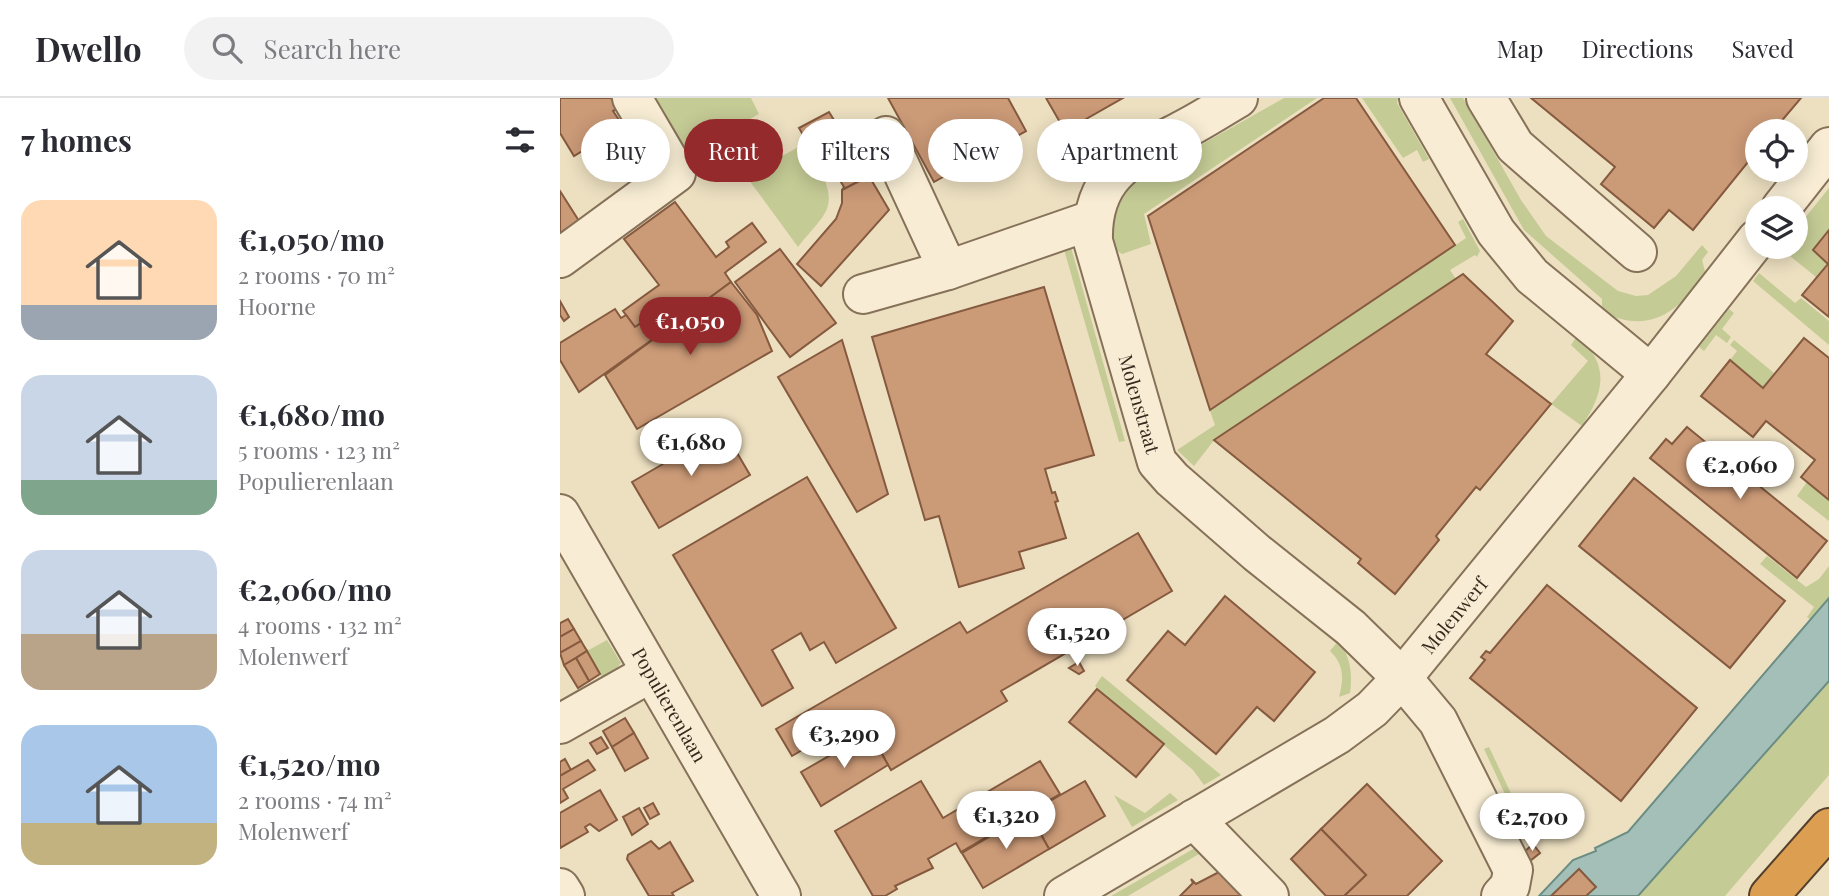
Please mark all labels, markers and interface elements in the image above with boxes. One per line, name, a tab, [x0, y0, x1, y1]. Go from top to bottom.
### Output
search box	[184, 17, 674, 80]
text: Dwello	[35, 26, 142, 70]
icon: search	[208, 29, 246, 67]
text: Search here	[264, 31, 401, 66]
text: Map	[1497, 32, 1543, 64]
text: Directions	[1581, 32, 1694, 64]
text: Saved	[1732, 32, 1794, 64]
chip: Buy	[581, 119, 670, 182]
chip: Rent	[684, 119, 783, 182]
chip: Filters	[797, 119, 914, 182]
chip: New	[928, 119, 1023, 182]
chip: Apartment	[1037, 119, 1202, 182]
map controls	[1745, 119, 1808, 259]
button: locate	[1745, 119, 1808, 182]
text: 7 homes	[21, 120, 132, 160]
icon: filters	[501, 121, 539, 159]
button: layers	[1745, 196, 1808, 259]
text: €1,050/mo	[238, 219, 384, 259]
icon: home	[77, 228, 161, 312]
text: 2 rooms · 70 m²	[238, 259, 395, 290]
text: Hoorne	[238, 290, 316, 321]
pin: €1,050	[633, 298, 747, 357]
text: €1,050	[655, 304, 725, 335]
street label: Molenstraat	[1113, 351, 1167, 457]
text: €1,680/mo	[238, 394, 385, 434]
icon: home	[77, 403, 161, 487]
pin: €1,680	[634, 418, 748, 478]
text: €1,680	[656, 425, 726, 456]
text: 5 rooms · 123 m²	[238, 434, 400, 465]
pin: €2,060	[1683, 442, 1797, 501]
text: €2,060	[1702, 448, 1778, 479]
text: Populierenlaan	[238, 465, 394, 496]
text: €2,060/mo	[238, 569, 392, 609]
street label: Molenwerf	[1415, 570, 1494, 659]
icon: home	[77, 578, 161, 662]
pin: €1,520	[1020, 608, 1134, 668]
text: 4 rooms · 132 m²	[238, 609, 402, 640]
text: €1,520	[1044, 615, 1110, 646]
text: Molenwerf	[238, 640, 348, 671]
street label: Populierenlaan	[627, 642, 714, 767]
pin: €3,290	[787, 710, 901, 770]
text: €3,290	[808, 717, 880, 748]
text: €1,520/mo	[238, 744, 380, 784]
icon: home	[77, 753, 161, 837]
text: 2 rooms · 74 m²	[238, 784, 392, 815]
pin: €1,320	[949, 792, 1063, 851]
pin: €2,700	[1475, 794, 1589, 853]
text: €1,320	[972, 798, 1040, 829]
text: €2,700	[1496, 800, 1568, 831]
text: Molenwerf	[238, 815, 348, 846]

